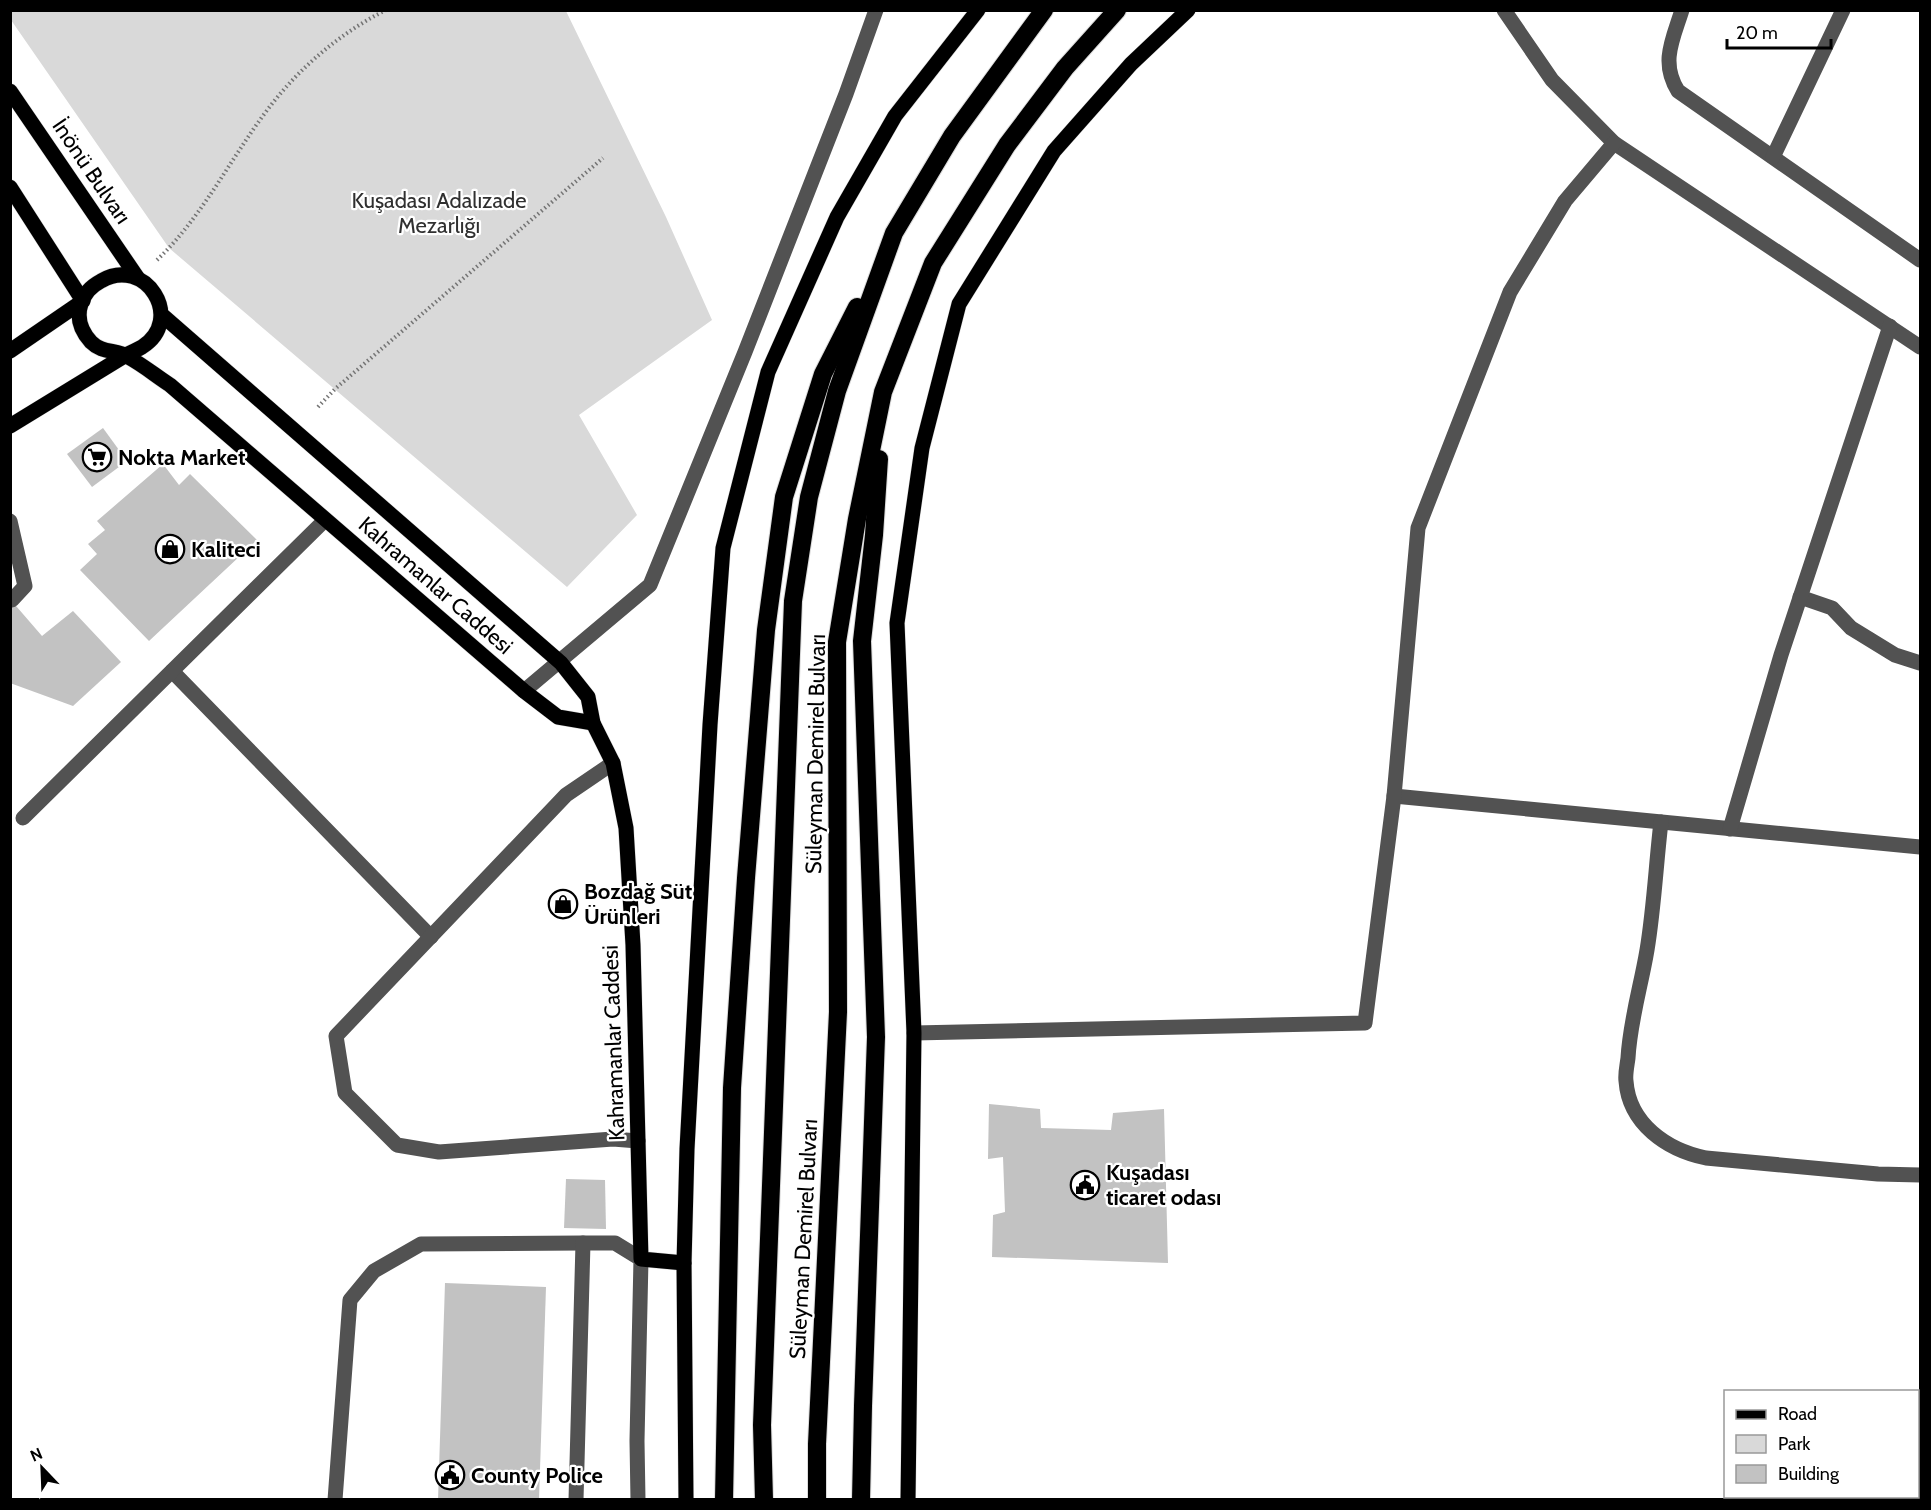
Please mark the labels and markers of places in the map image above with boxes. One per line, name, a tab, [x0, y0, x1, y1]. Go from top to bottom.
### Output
supermarket icon: Nokta Market	[81, 441, 113, 473]
place label: Nokta Market	[118, 444, 246, 471]
shop icon: Kaliteci	[154, 533, 186, 565]
place label: Kaliteci	[191, 536, 261, 563]
place label: Bozdağ Süt Ürünleri	[584, 878, 693, 930]
shop icon: Bozdağ Süt Ürünleri	[547, 888, 579, 920]
place label: Kuşadası ticaret odası	[1106, 1159, 1221, 1211]
public building icon: Kuşadası ticaret odası	[1069, 1169, 1101, 1201]
public building icon: County Police	[434, 1459, 466, 1491]
place label: County Police	[471, 1462, 603, 1489]

